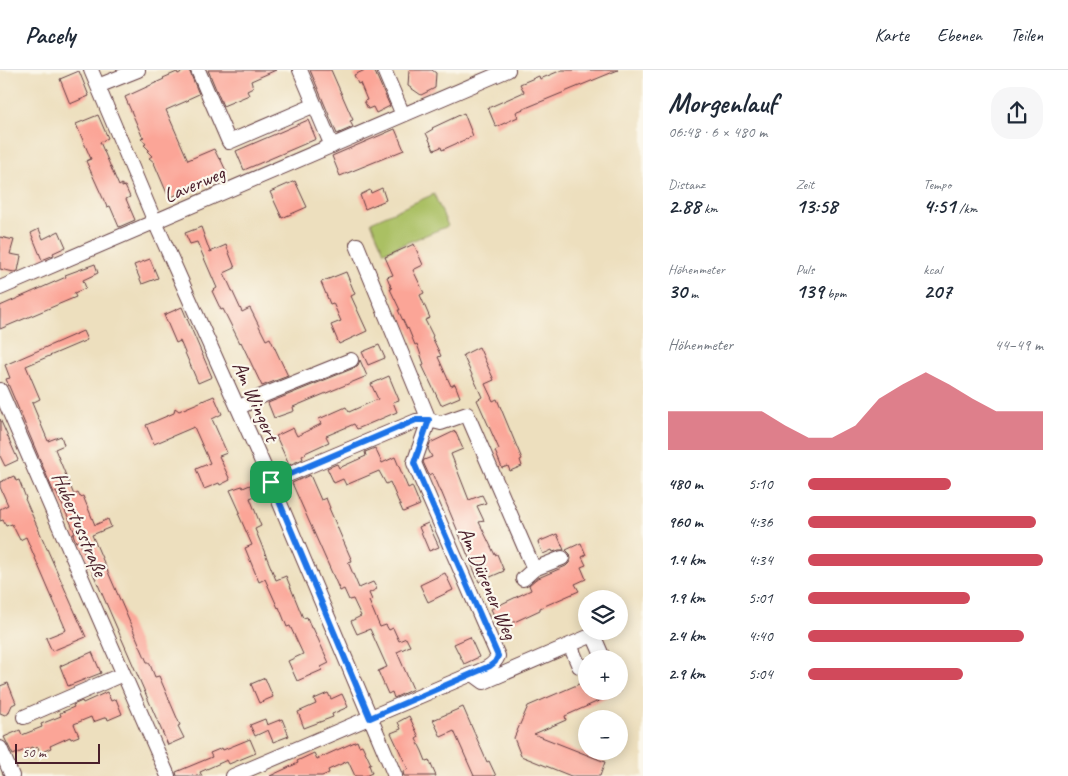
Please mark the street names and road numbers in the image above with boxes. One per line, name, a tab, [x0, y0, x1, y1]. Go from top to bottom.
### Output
street label: Laverweg	[159, 159, 230, 209]
street label: Am Wingert	[227, 357, 286, 447]
street label: Hubertusstraße	[46, 468, 114, 582]
street label: Am Dürener Weg	[453, 523, 524, 645]

